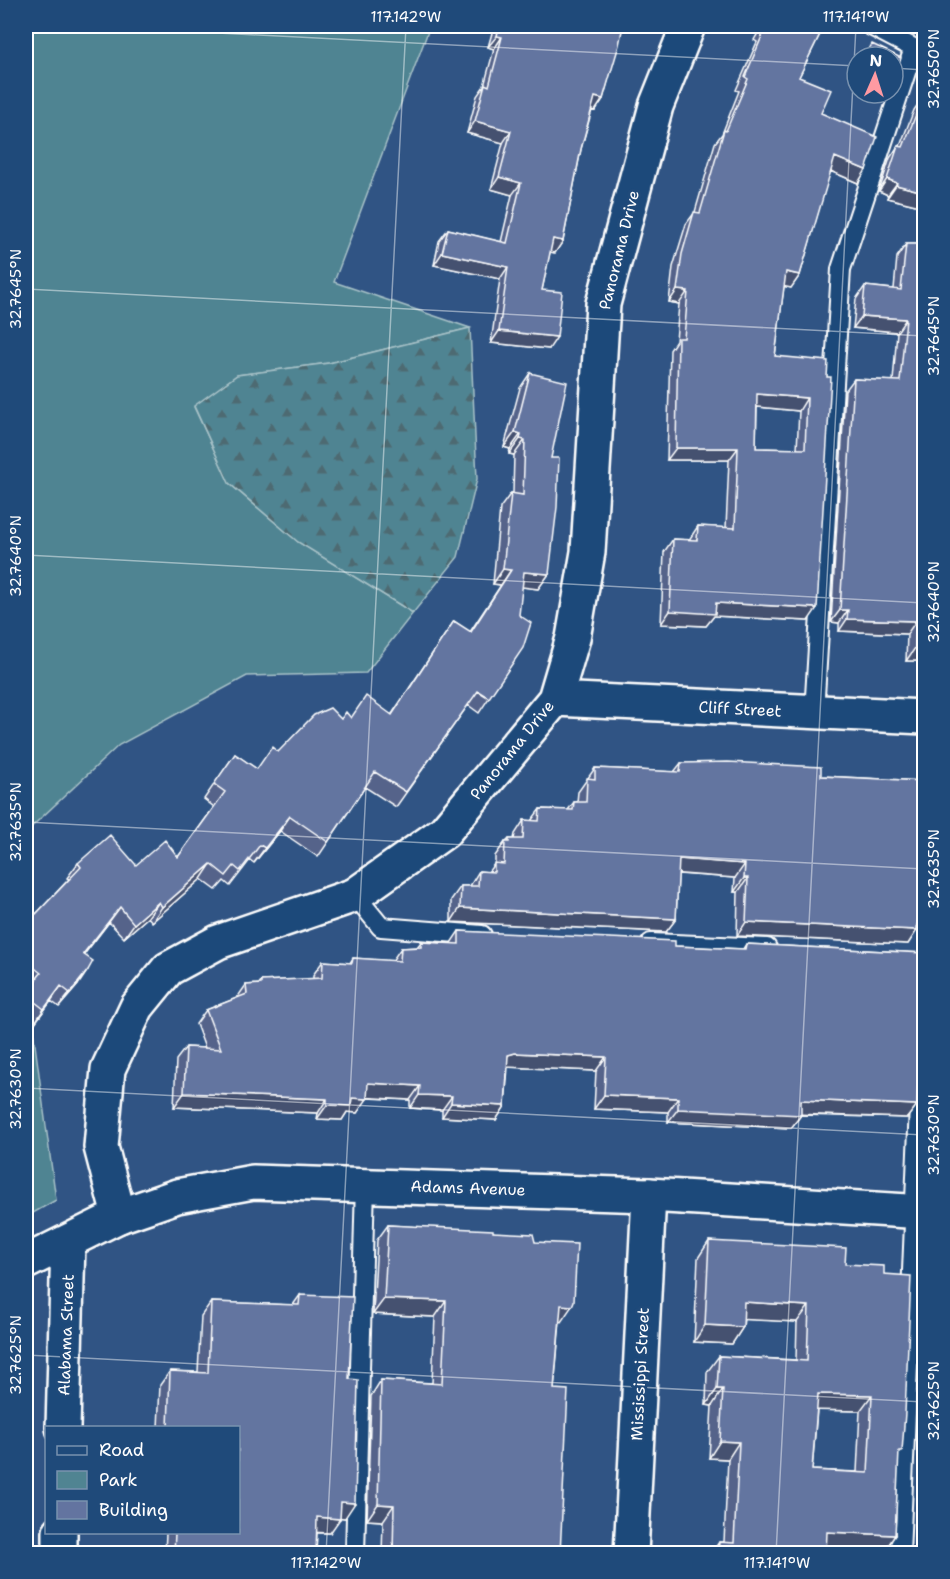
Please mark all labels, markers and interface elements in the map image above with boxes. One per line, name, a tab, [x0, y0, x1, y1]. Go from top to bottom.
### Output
text: 117.142°W	[371, 7, 441, 27]
text: 117.141°W	[823, 7, 889, 27]
text: 32.7650°N	[924, 29, 944, 109]
north arrow	[845, 45, 905, 105]
text: N	[869, 50, 883, 71]
street label: Panorama Drive	[594, 188, 644, 312]
text: 32.7645°N	[6, 249, 26, 329]
text: 32.7645°N	[924, 296, 944, 376]
text: 32.7640°N	[6, 515, 26, 597]
text: 32.7640°N	[924, 561, 944, 643]
street label: Panorama Drive	[465, 696, 559, 804]
street label: Cliff Street	[698, 696, 782, 722]
text: 32.7635°N	[6, 782, 26, 862]
text: 32.7635°N	[924, 829, 944, 909]
text: 32.7630°N	[6, 1048, 26, 1130]
text: 32.7630°N	[924, 1094, 944, 1176]
street label: Adams Avenue	[410, 1175, 526, 1201]
street label: Alabama Street	[53, 1274, 79, 1396]
street label: Mississippi Street	[626, 1307, 654, 1441]
text: 32.7625°N	[6, 1315, 26, 1395]
text: 32.7625°N	[924, 1361, 944, 1441]
legend	[45, 1426, 240, 1534]
text: Road	[99, 1438, 144, 1462]
text: Park	[99, 1468, 138, 1492]
text: Building	[99, 1498, 168, 1522]
text: 117.142°W	[291, 1553, 361, 1573]
text: 117.141°W	[744, 1553, 810, 1573]

